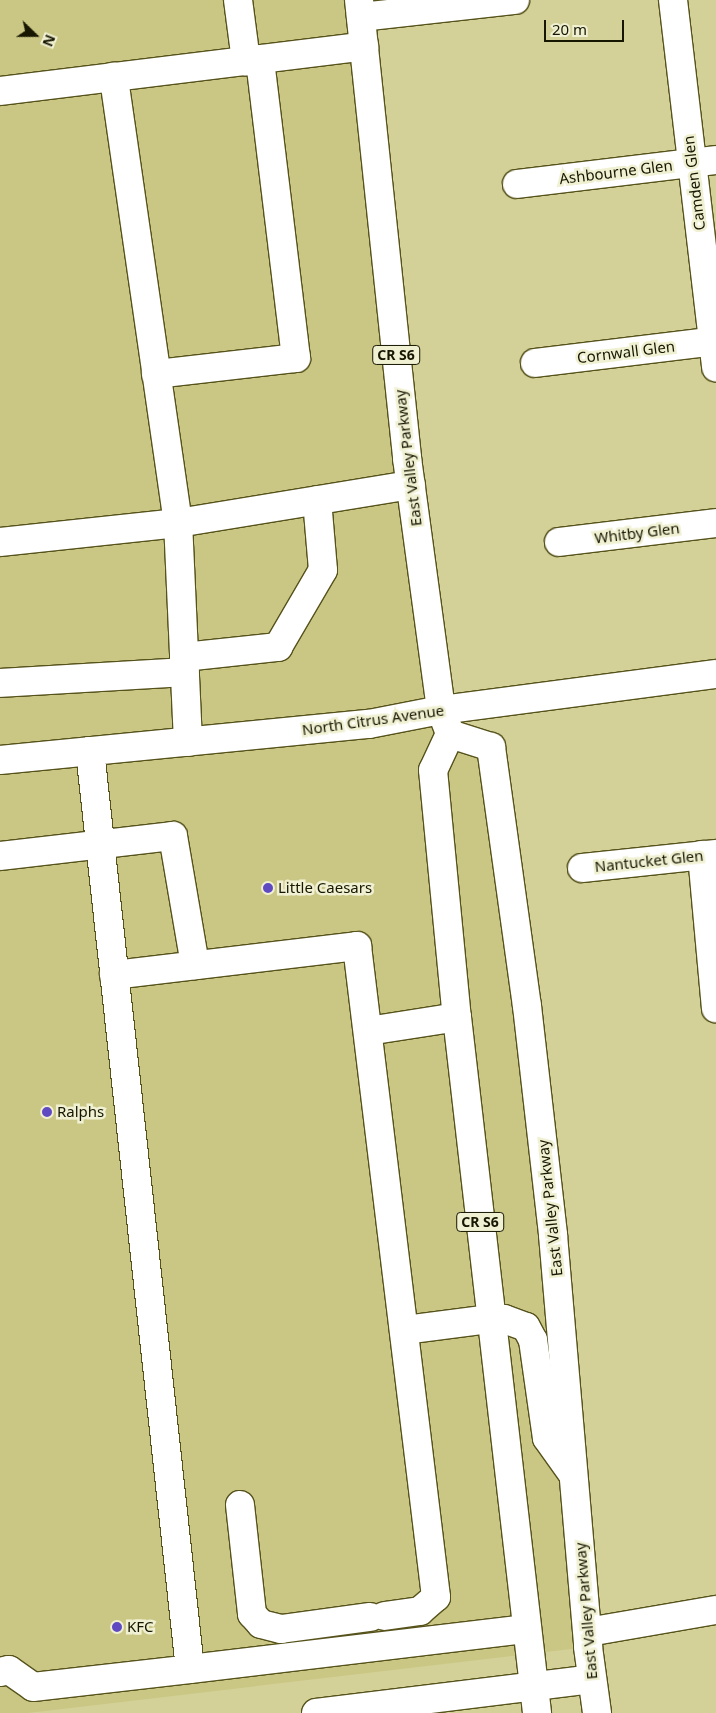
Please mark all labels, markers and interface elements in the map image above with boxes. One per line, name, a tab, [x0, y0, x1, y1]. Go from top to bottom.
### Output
north arrow	[10, 10, 60, 60]
scale bar	[546, 10, 626, 42]
text: 20 m	[552, 19, 587, 39]
text: N	[38, 32, 60, 50]
street label: Camden Glen	[679, 135, 709, 231]
street label: Ashbourne Glen	[558, 156, 674, 188]
street label: Cornwall Glen	[576, 337, 676, 367]
road number: CR S6	[371, 344, 421, 366]
street label: East Valley Parkway	[391, 389, 425, 527]
street label: Whitby Glen	[593, 519, 681, 547]
street label: North Citrus Avenue	[301, 701, 445, 739]
street label: Nantucket Glen	[594, 846, 704, 876]
place label: Little Caesars	[278, 879, 372, 897]
marker: Little Caesars	[262, 882, 274, 894]
place label: Ralphs	[57, 1103, 104, 1121]
marker: Ralphs	[41, 1106, 53, 1118]
street label: East Valley Parkway	[534, 1139, 566, 1277]
road number: CR S6	[455, 1210, 505, 1234]
street label: East Valley Parkway	[571, 1542, 601, 1680]
place label: KFC	[127, 1618, 154, 1636]
marker: KFC	[111, 1621, 123, 1633]

